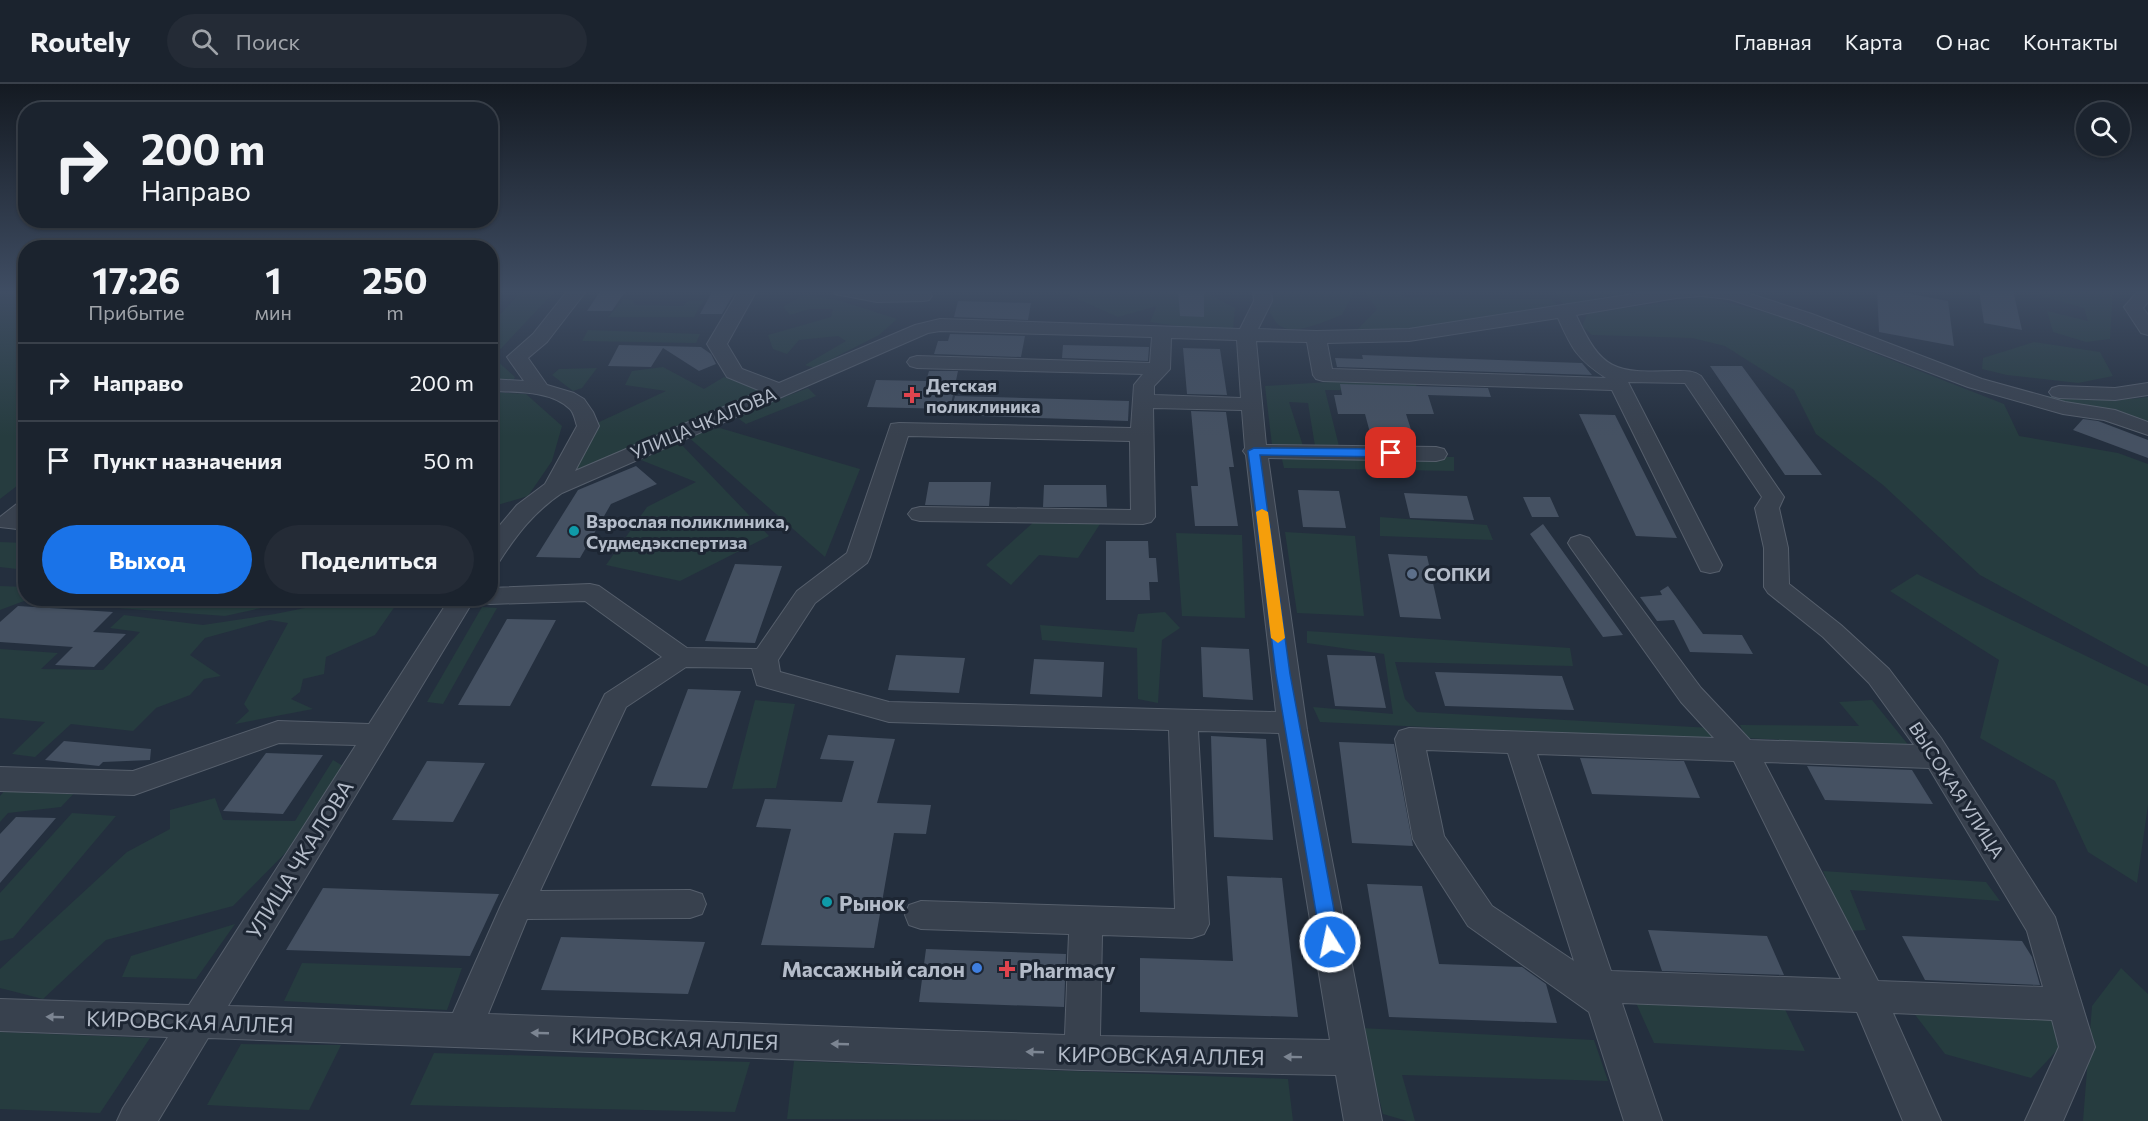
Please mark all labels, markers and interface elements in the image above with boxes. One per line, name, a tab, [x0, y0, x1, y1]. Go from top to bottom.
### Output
search box	[167, 14, 587, 68]
text: Routely	[30, 24, 131, 58]
icon: search	[188, 25, 221, 58]
text: Поиск	[236, 28, 300, 55]
text: Главная	[1734, 29, 1812, 54]
text: Карта	[1845, 29, 1903, 54]
text: О нас	[1936, 29, 1990, 54]
text: Контакты	[2023, 29, 2118, 54]
map controls	[2076, 102, 2130, 156]
button: search	[2076, 102, 2130, 156]
text: 200 m	[141, 122, 265, 174]
icon: right	[42, 126, 120, 204]
text: Направо	[141, 174, 251, 207]
text: 17:26	[92, 257, 180, 301]
text: 1	[265, 257, 282, 301]
text: 250	[362, 257, 428, 301]
text: Прибытие	[88, 300, 184, 324]
text: мин	[255, 300, 292, 324]
text: m	[386, 300, 404, 324]
icon: right	[42, 366, 75, 399]
text: Направо	[93, 369, 183, 396]
text: 200 m	[410, 369, 474, 396]
place label: Детская поликлиника	[926, 374, 1040, 417]
street label: УЛИЦА ЧКАЛОВА	[627, 382, 779, 464]
marker: Детская поликлиника	[903, 386, 921, 404]
pin	[1365, 427, 1416, 478]
icon: arrive	[1374, 436, 1407, 469]
icon: arrive	[42, 444, 75, 477]
text: Пункт назначения	[93, 447, 282, 474]
text: 50 m	[424, 447, 474, 474]
place label: Взрослая поликлиника, Судмедэкспертиза	[586, 510, 789, 553]
marker: Взрослая поликлиника, Судмедэкспертиза	[567, 524, 581, 538]
button: Выход	[42, 525, 252, 594]
button: Поделиться	[264, 525, 474, 594]
place label: СОПКИ	[1424, 563, 1490, 585]
marker: СОПКИ	[1405, 567, 1419, 581]
street label: ВЫСОКАЯ УЛИЦА	[1905, 718, 2009, 862]
street label: УЛИЦА ЧКАЛОВА	[240, 775, 358, 943]
place label: Рынок	[839, 890, 906, 915]
marker: Рынок	[820, 895, 834, 909]
position arrow	[1298, 910, 1362, 974]
place label: Массажный салон	[782, 956, 965, 981]
place label: Pharmacy	[1019, 957, 1116, 982]
marker: Массажный салон	[970, 961, 984, 975]
marker: Pharmacy	[1000, 962, 1014, 976]
street label: КИРОВСКАЯ АЛЛЕЯ	[86, 1005, 294, 1037]
one-way arrow	[46, 1012, 65, 1022]
street label: КИРОВСКАЯ АЛЛЕЯ	[571, 1022, 779, 1054]
one-way arrow	[530, 1028, 549, 1037]
one-way arrow	[830, 1039, 849, 1049]
street label: КИРОВСКАЯ АЛЛЕЯ	[1057, 1041, 1265, 1069]
one-way arrow	[1025, 1047, 1044, 1056]
one-way arrow	[1283, 1052, 1302, 1062]

